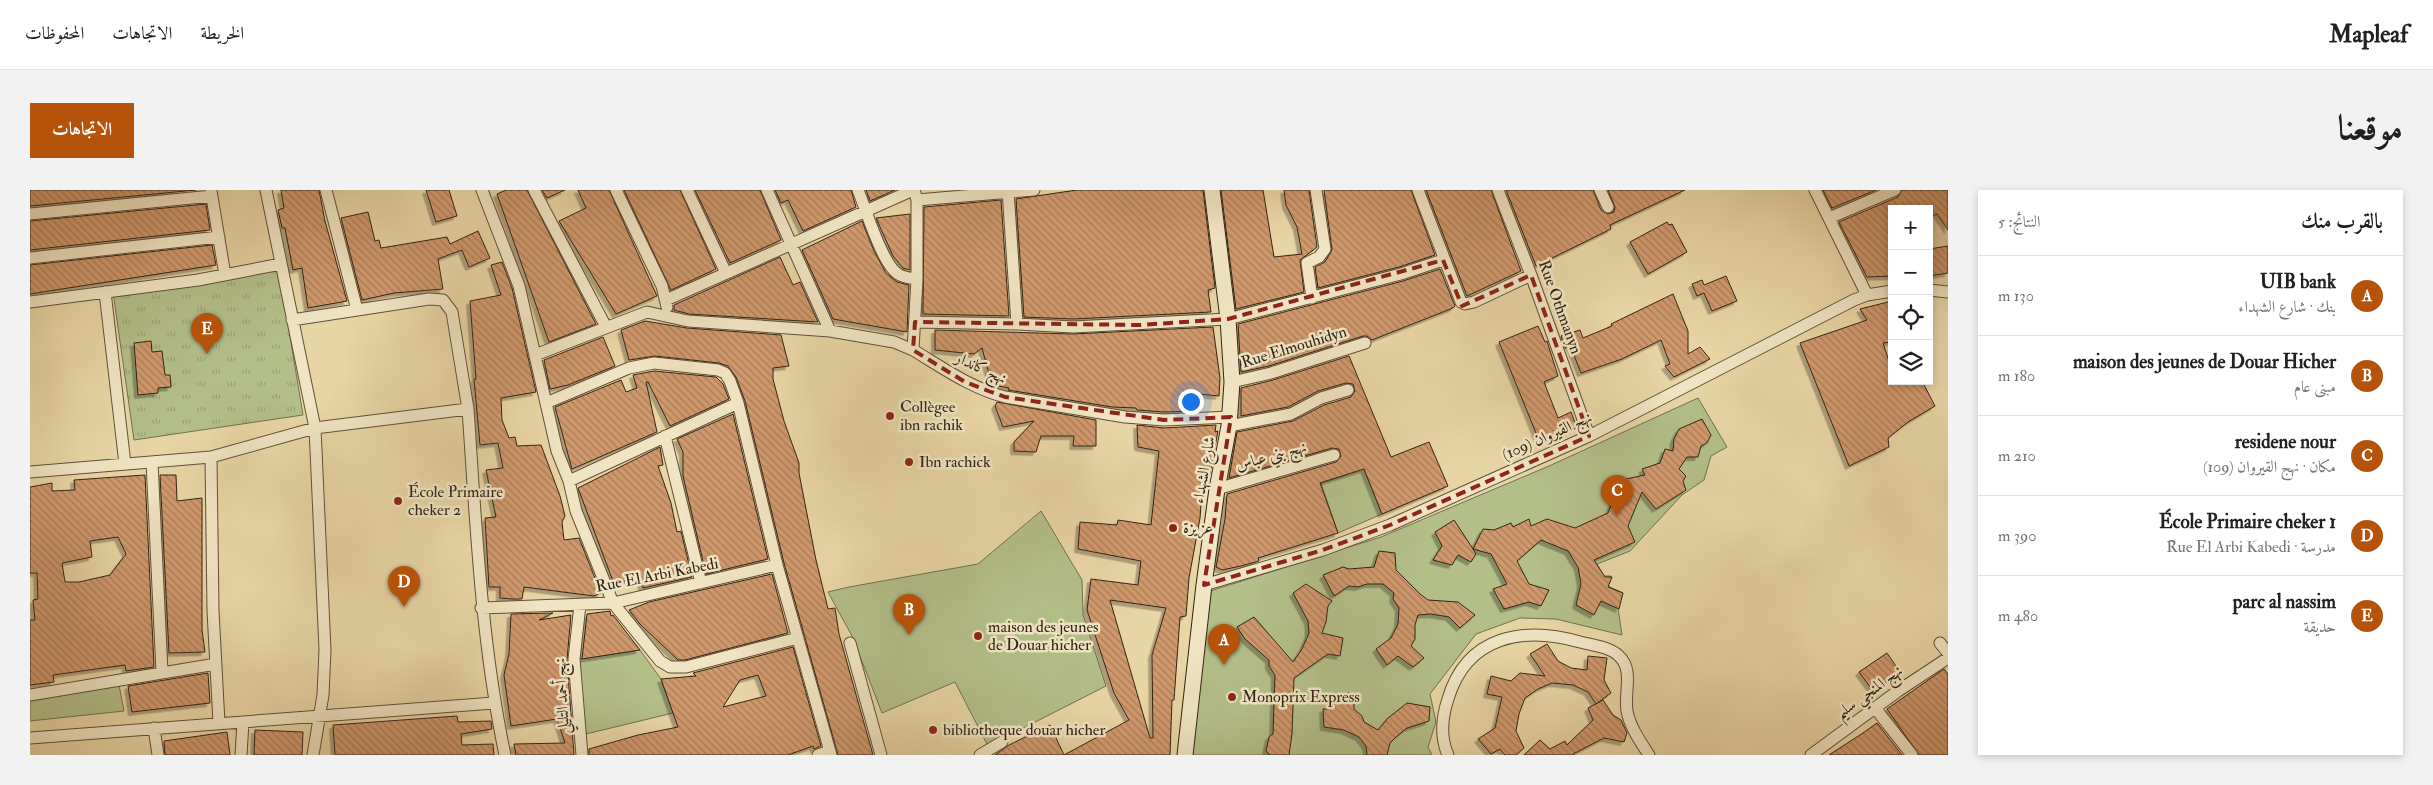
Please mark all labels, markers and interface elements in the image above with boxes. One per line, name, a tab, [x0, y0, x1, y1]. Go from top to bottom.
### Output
text: Mapleaf	[2329, 19, 2408, 50]
text: المحفوظات	[25, 22, 84, 45]
text: الاتجاهات	[112, 22, 172, 45]
text: الخريطة	[200, 22, 244, 45]
button: الاتجاهات	[30, 103, 134, 158]
text: موقعنا	[2338, 106, 2403, 150]
map controls	[1888, 205, 1933, 385]
button: +	[1888, 205, 1933, 250]
text: بالقرب منك	[2301, 208, 2383, 235]
text: النتائج: 5	[1998, 212, 2040, 232]
button: −	[1888, 250, 1933, 295]
street label: Rue Othmanyn	[1534, 257, 1586, 357]
text: UIB bank	[2260, 270, 2336, 294]
text: 130 m	[1998, 286, 2034, 306]
text: A	[2362, 286, 2372, 306]
button: locate	[1888, 295, 1933, 340]
text: بنك · شارع الشهداء	[2238, 297, 2336, 317]
pin: E	[191, 313, 223, 354]
street label: Rue Elmouhidyn	[1239, 321, 1349, 373]
button: layers	[1888, 340, 1933, 385]
street label: نهج كاندار	[948, 347, 1010, 392]
text: maison des jeunes de Douar Hicher	[2073, 350, 2336, 374]
text: 180 m	[1998, 366, 2035, 386]
text: B	[2362, 366, 2372, 386]
text: مبنى عام	[2294, 377, 2336, 397]
your location	[1178, 389, 1204, 415]
place label: Collègee ibn rachik	[900, 397, 963, 435]
street label: نهج القيروان (109)	[1499, 407, 1597, 468]
marker: Collègee ibn rachik	[884, 410, 896, 422]
text: residene nour	[2235, 430, 2336, 454]
street label: شارع الشهداء	[1188, 435, 1223, 506]
street label: نهج بني عباس	[1233, 437, 1310, 479]
text: 210 m	[1998, 446, 2036, 466]
text: C	[2361, 446, 2373, 466]
place label: Ibn rachick	[919, 452, 991, 472]
marker: Ibn rachick	[903, 456, 915, 468]
text: مكان · نهج القيروان (109)	[2203, 457, 2336, 477]
pin: C	[1601, 475, 1633, 516]
place label: École Primaire cheker 2	[408, 481, 503, 520]
marker: École Primaire cheker 2	[392, 495, 404, 507]
text: École Primaire cheker 1	[2159, 510, 2336, 534]
place label: عزيزة	[1183, 518, 1213, 539]
marker: عزيزة	[1167, 522, 1179, 534]
text: 390 m	[1998, 526, 2036, 546]
text: D	[2360, 526, 2374, 546]
text: مدرسة · Rue El Arbi Kabedi	[2166, 537, 2336, 557]
street label: Rue El Arbi Kabedi	[594, 553, 720, 597]
pin: D	[388, 566, 420, 607]
text: parc al nassim	[2233, 590, 2336, 614]
pin: B	[893, 594, 925, 635]
text: 480 m	[1998, 606, 2038, 626]
text: E	[2361, 606, 2373, 626]
place label: maison des jeunes de Douar hicher	[988, 617, 1099, 655]
text: حديقة	[2304, 617, 2336, 637]
pin: A	[1208, 624, 1240, 665]
marker: maison des jeunes de Douar hicher	[972, 630, 984, 642]
street label: نهج أحمد التليلي	[548, 657, 579, 735]
street label: نهج المنجي سليم	[1831, 661, 1910, 728]
place label: Monoprix Express	[1242, 687, 1360, 708]
marker: Monoprix Express	[1226, 691, 1238, 703]
place label: bibliotheque douar hicher	[943, 720, 1106, 740]
marker: bibliotheque douar hicher	[927, 724, 939, 736]

